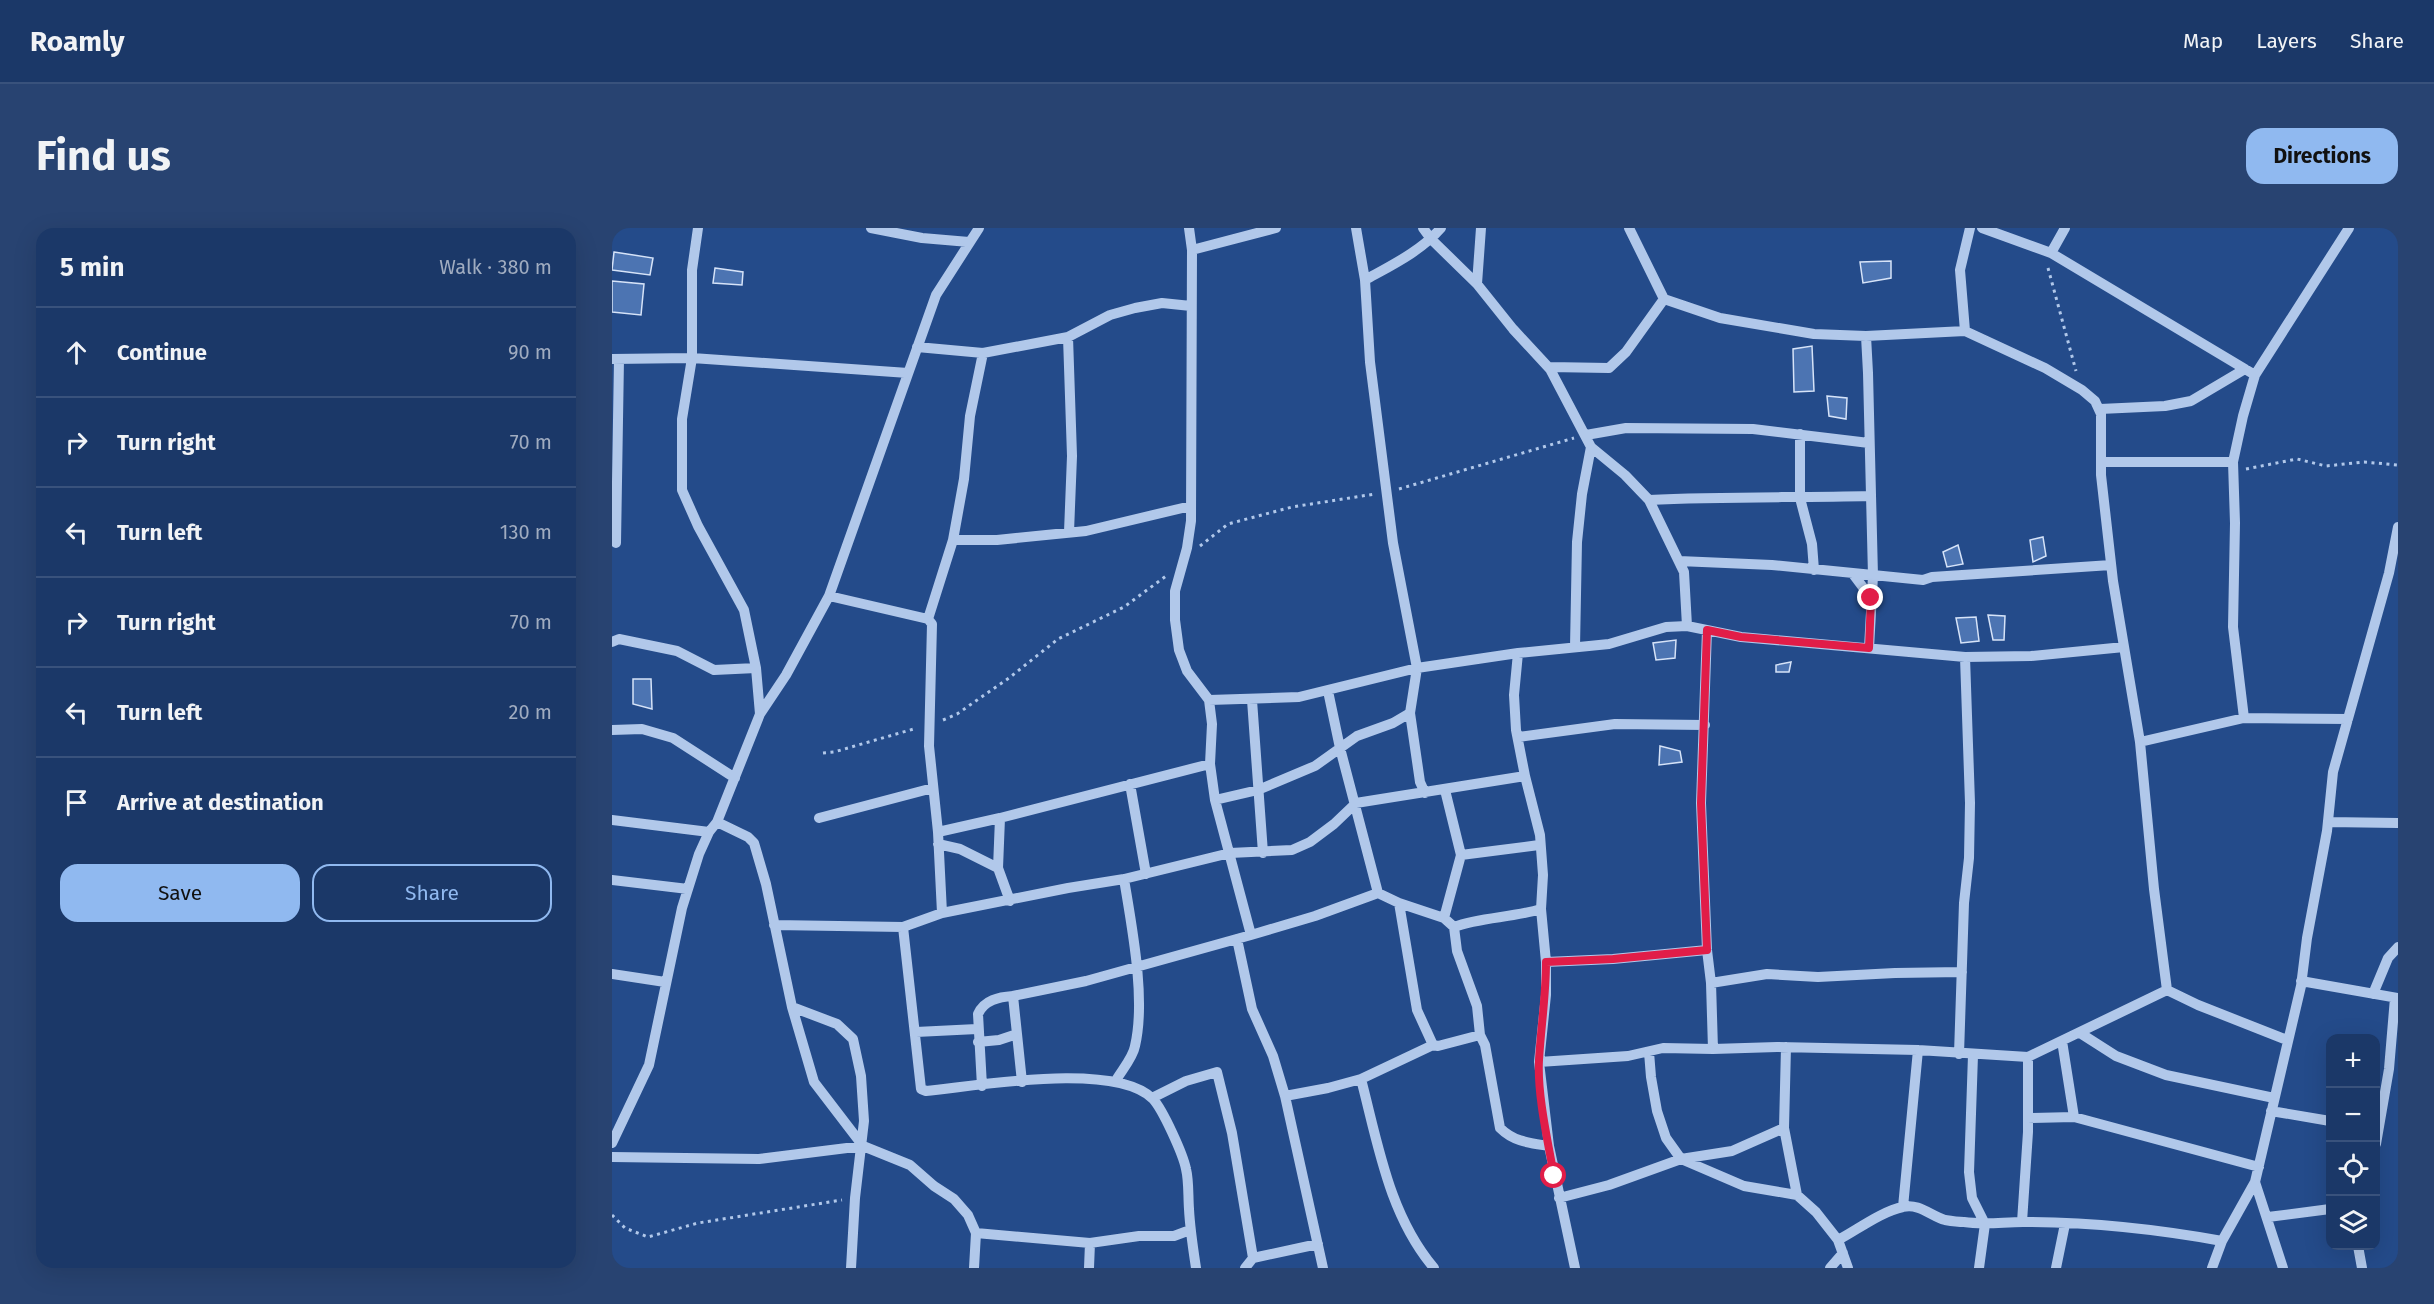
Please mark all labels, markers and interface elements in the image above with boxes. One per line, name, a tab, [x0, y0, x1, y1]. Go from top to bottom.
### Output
text: Roamly	[30, 25, 124, 58]
text: Map	[2183, 28, 2223, 54]
text: Layers	[2256, 28, 2317, 54]
text: Share	[2350, 28, 2404, 54]
button: Directions	[2246, 128, 2398, 184]
text: Find us	[36, 131, 171, 181]
text: 5 min	[60, 252, 124, 283]
text: Walk · 380 m	[439, 255, 552, 279]
icon: ahead	[60, 336, 93, 369]
text: Continue	[117, 339, 207, 366]
text: 90 m	[508, 340, 552, 364]
icon: right	[60, 426, 93, 459]
text: Turn right	[117, 429, 216, 456]
text: 70 m	[510, 430, 552, 454]
icon: left	[60, 516, 93, 549]
text: Turn left	[117, 519, 202, 546]
text: 130 m	[500, 520, 552, 544]
route end	[1857, 584, 1883, 610]
icon: right	[60, 606, 93, 639]
text: Turn right	[117, 609, 216, 636]
text: 70 m	[510, 610, 552, 634]
icon: left	[60, 696, 93, 729]
text: Turn left	[117, 699, 202, 726]
text: 20 m	[509, 700, 552, 724]
icon: arrive	[60, 786, 93, 819]
text: Arrive at destination	[117, 789, 324, 816]
button: Save	[60, 864, 300, 922]
button: Share	[312, 864, 552, 922]
map controls	[2326, 1034, 2380, 1250]
button: +	[2326, 1034, 2380, 1088]
button: −	[2326, 1088, 2380, 1142]
button: locate	[2326, 1142, 2380, 1196]
route start	[1540, 1162, 1566, 1188]
button: layers	[2326, 1196, 2380, 1250]

